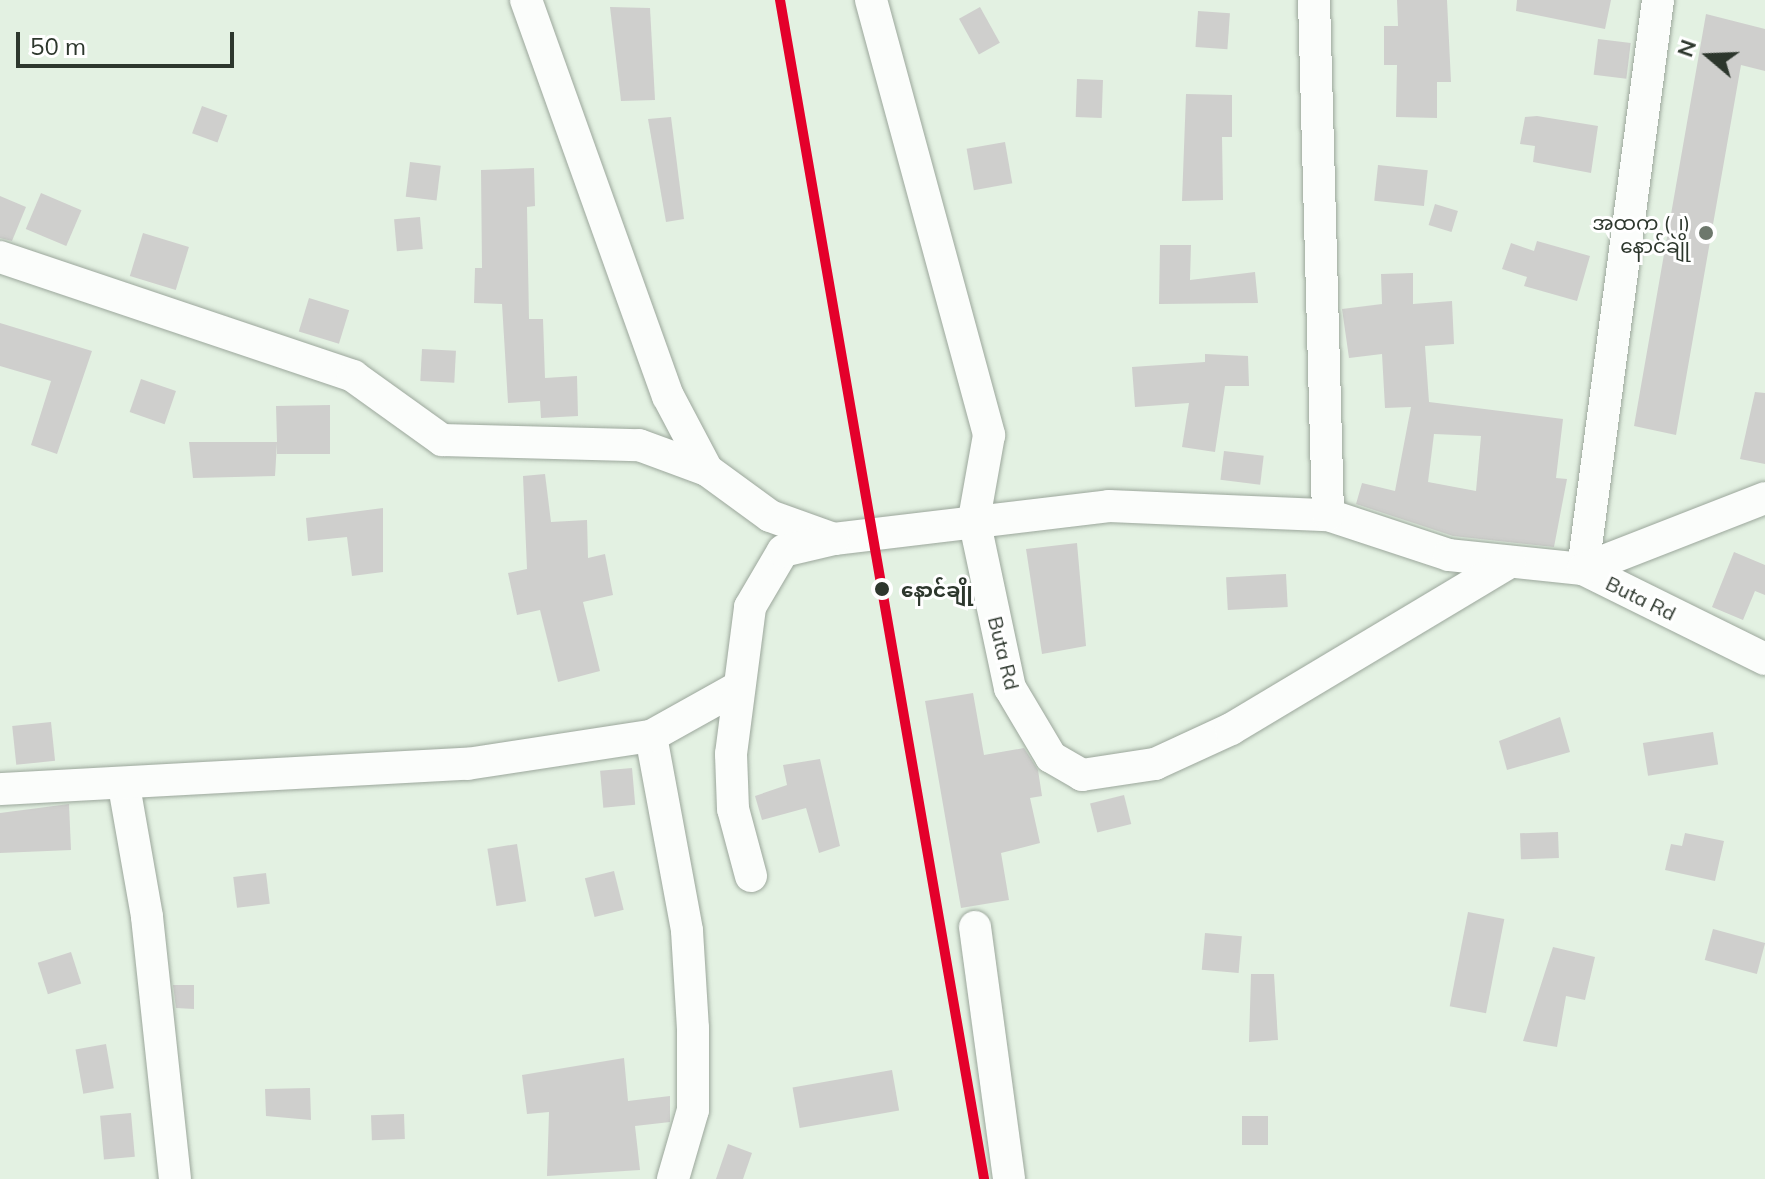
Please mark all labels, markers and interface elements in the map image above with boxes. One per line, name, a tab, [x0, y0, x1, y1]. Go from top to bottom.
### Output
scale bar	[20, 16, 238, 66]
north arrow	[1669, 16, 1749, 96]
text: 50 m	[30, 31, 86, 61]
text: N	[1670, 36, 1702, 61]
place label: အထက (၂) နောင်ချို	[1592, 210, 1690, 257]
marker: အထက (၂) နောင်ချို	[1697, 224, 1715, 242]
street label: Buta Rd	[1602, 571, 1680, 625]
marker: နောင်ချို	[870, 577, 894, 601]
place label: နောင်ချို	[901, 577, 973, 601]
street label: Buta Rd	[983, 614, 1025, 692]

